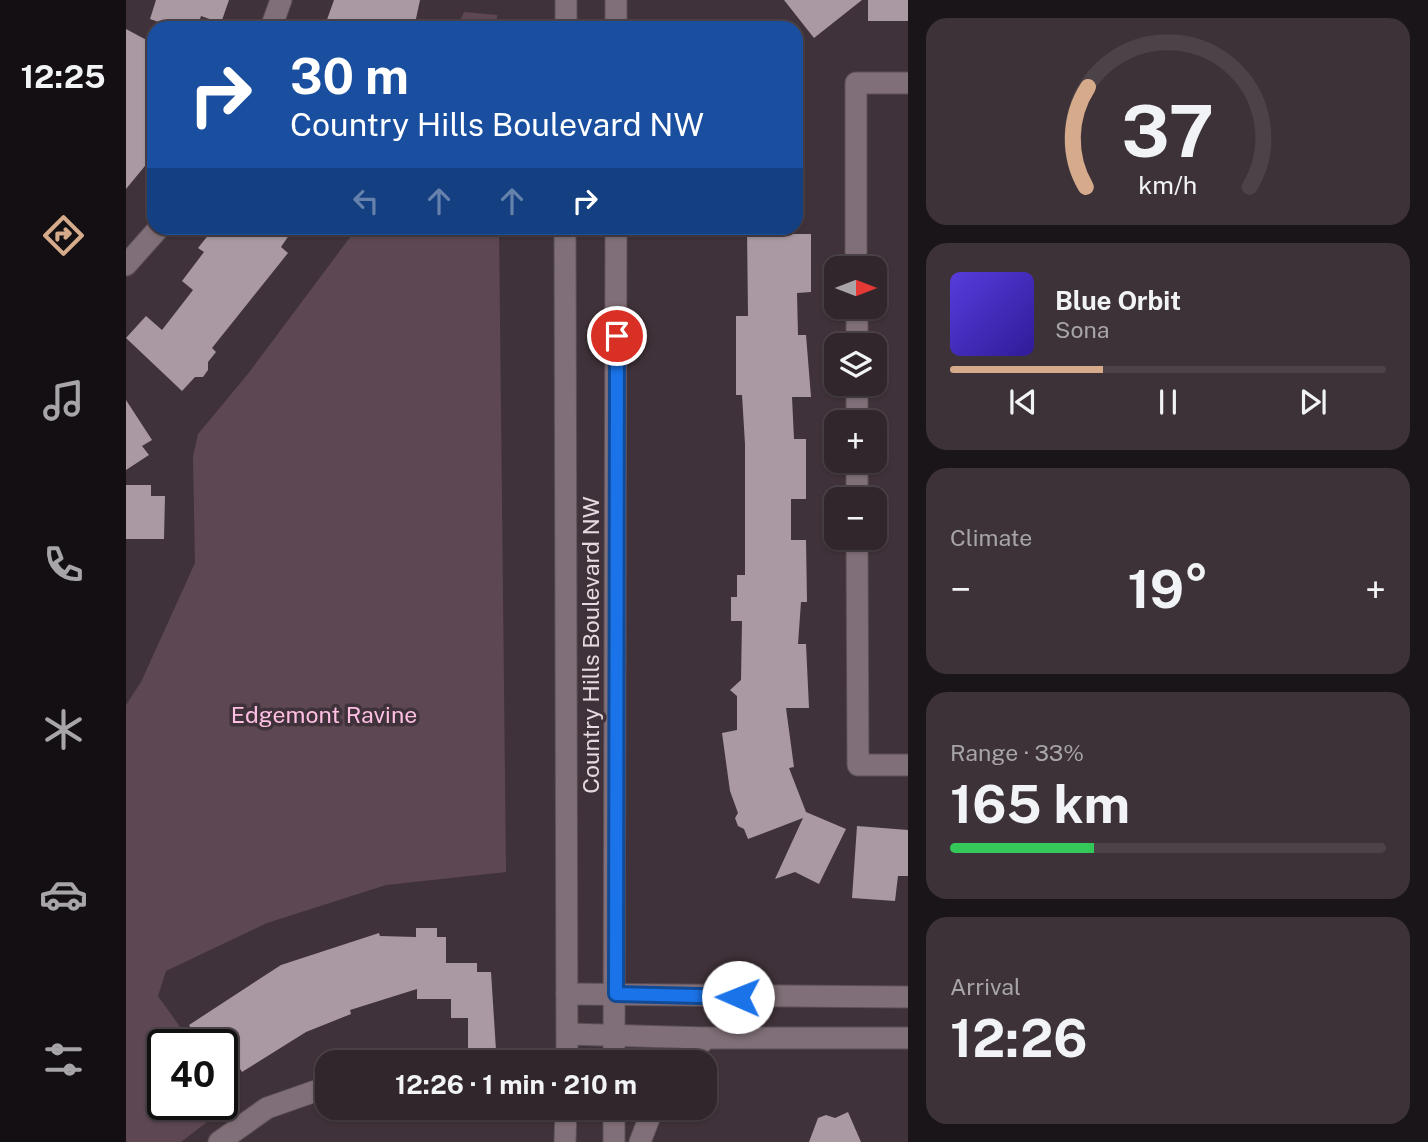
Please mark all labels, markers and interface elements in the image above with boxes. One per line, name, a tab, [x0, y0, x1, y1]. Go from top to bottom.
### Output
text: 30 m	[290, 47, 409, 105]
icon: right	[175, 49, 266, 140]
text: 12:25	[20, 58, 106, 95]
text: 37	[1122, 89, 1214, 174]
text: Country Hills Boulevard NW	[290, 106, 704, 143]
text: km/h	[1139, 170, 1197, 200]
icon: left	[347, 182, 385, 220]
icon: ahead	[420, 182, 458, 220]
icon: ahead	[493, 182, 531, 220]
icon: right	[566, 182, 604, 220]
icon: directions	[39, 211, 88, 260]
north arrow	[824, 256, 887, 318]
map controls	[824, 256, 887, 550]
text: Blue Orbit	[1055, 285, 1181, 316]
pin	[587, 306, 647, 366]
text: Sona	[1055, 316, 1109, 343]
icon: arrive	[598, 317, 636, 355]
button: layers	[824, 333, 887, 396]
icon: music	[39, 376, 88, 425]
icon: previous	[1004, 383, 1042, 421]
icon: pause	[1149, 383, 1187, 421]
icon: next	[1294, 383, 1332, 421]
button: +	[824, 410, 887, 473]
button: −	[824, 487, 887, 550]
street label: Country Hills Boulevard NW	[577, 496, 604, 794]
text: Climate	[950, 524, 1032, 551]
icon: phone	[39, 540, 88, 589]
text: 19°	[1127, 559, 1209, 620]
text: −	[950, 567, 971, 612]
text: +	[1365, 567, 1386, 612]
park label: Edgemont Ravine	[231, 701, 417, 728]
icon: climate	[39, 705, 88, 754]
text: Range · 33%	[950, 739, 1084, 766]
text: 165 km	[950, 774, 1130, 835]
icon: car	[39, 870, 88, 919]
position arrow	[701, 960, 775, 1034]
text: Arrival	[950, 973, 1021, 1000]
text: 12:26	[950, 1008, 1088, 1069]
speed limit sign: 40	[147, 1029, 238, 1120]
icon: filters	[39, 1035, 88, 1084]
text: 12:26 · 1 min · 210 m	[395, 1069, 637, 1100]

